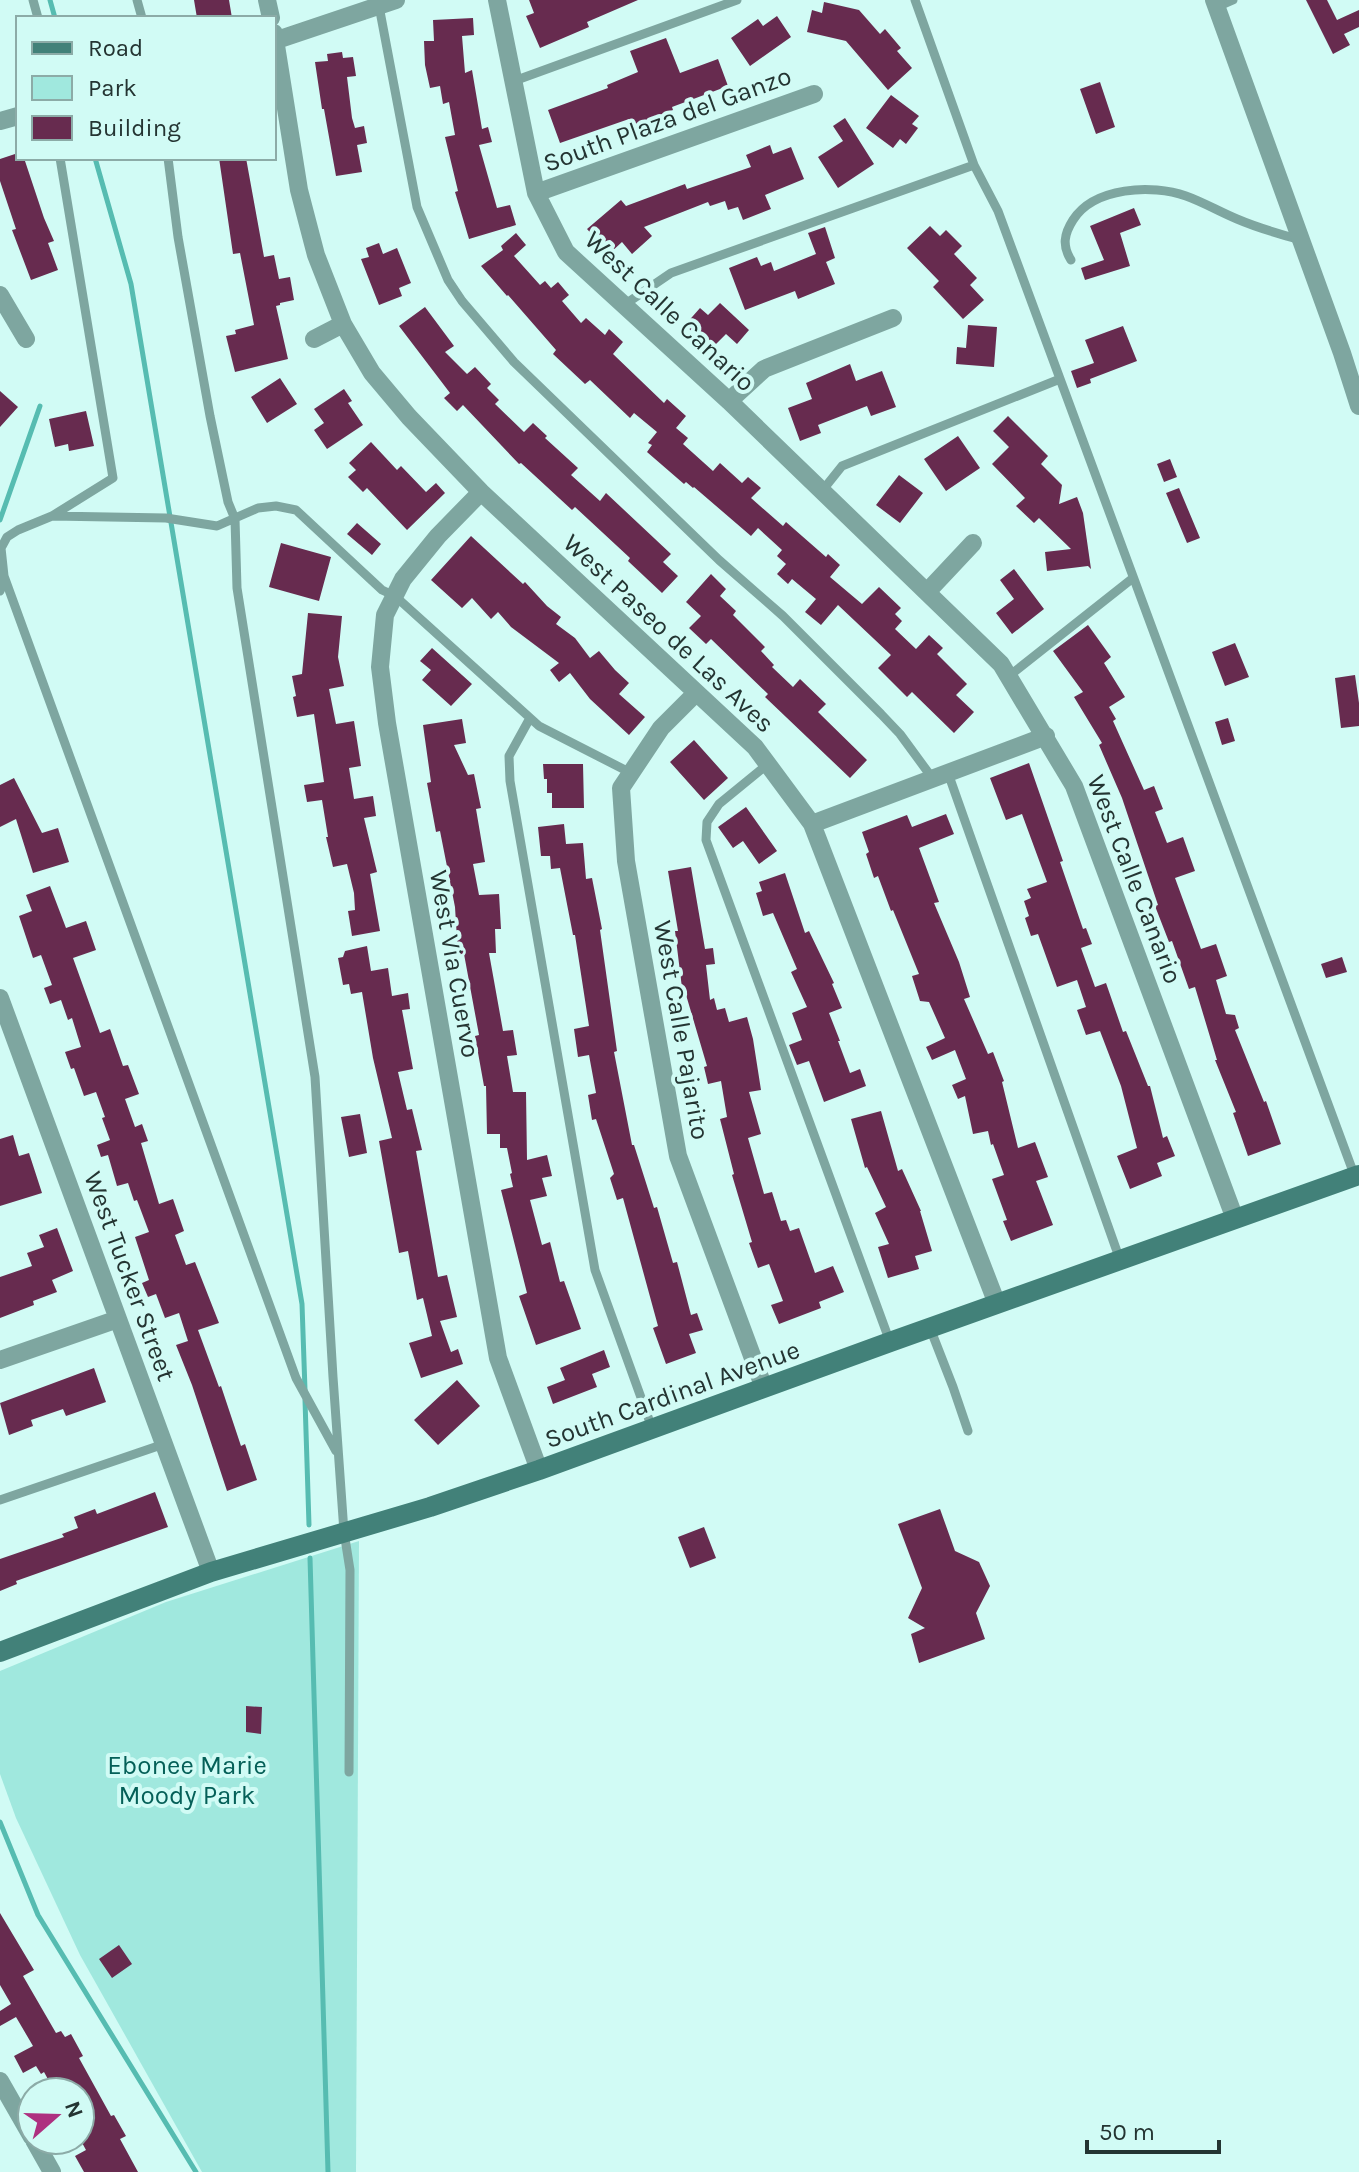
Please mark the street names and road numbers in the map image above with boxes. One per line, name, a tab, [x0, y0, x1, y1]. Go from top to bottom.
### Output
street label: South Plaza del Ganzo	[539, 60, 795, 179]
street label: West Calle Canario	[578, 225, 761, 398]
street label: West Paseo de Las Aves	[557, 528, 781, 739]
street label: West Calle Canario	[1080, 770, 1189, 988]
street label: West Via Cuervo	[423, 868, 486, 1060]
street label: West Calle Pajarito	[647, 918, 716, 1142]
street label: West Tucker Street	[77, 1167, 182, 1385]
street label: South Cardinal Avenue	[540, 1334, 804, 1455]

